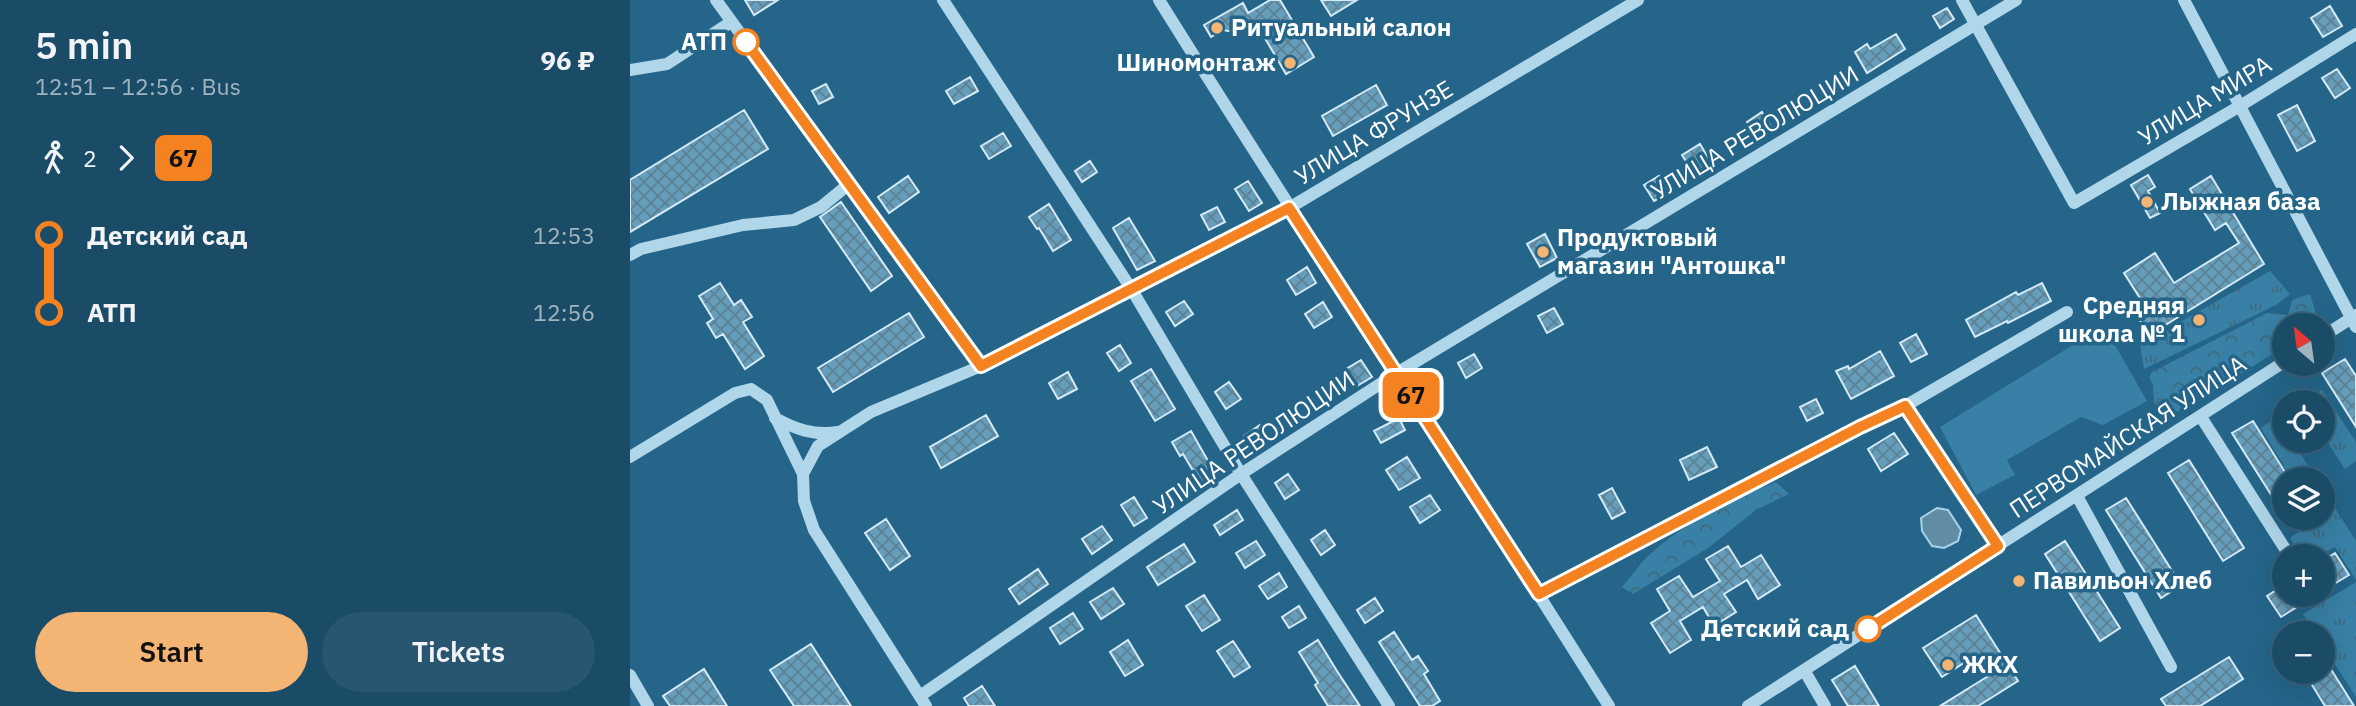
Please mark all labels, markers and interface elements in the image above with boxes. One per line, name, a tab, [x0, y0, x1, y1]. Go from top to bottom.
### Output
place label: Ритуальный салон	[1231, 11, 1451, 43]
text: 5 min	[35, 20, 133, 69]
marker: Ритуальный салон	[1209, 20, 1225, 36]
place label: АТП	[681, 25, 727, 57]
marker: АТП	[733, 29, 759, 55]
text: 96 ₽	[540, 43, 595, 77]
place label: Шиномонтаж	[1117, 46, 1276, 78]
street label: УЛИЦА МИРА	[2132, 48, 2277, 153]
marker: Шиномонтаж	[1282, 55, 1298, 71]
street label: УЛИЦА РЕВОЛЮЦИИ	[1645, 57, 1864, 207]
text: 12:51 – 12:56 · Bus	[35, 71, 241, 101]
street label: УЛИЦА ФРУНЗЕ	[1288, 72, 1459, 192]
icon: walk	[35, 139, 73, 177]
icon: forward	[107, 139, 145, 177]
text: 67	[169, 142, 198, 174]
text: 2	[83, 143, 97, 173]
place label: Лыжная база	[2161, 185, 2321, 217]
marker: Лыжная база	[2139, 194, 2155, 210]
text: Детский сад	[87, 218, 247, 252]
text: 12:53	[533, 220, 595, 250]
place label: Продуктовый магазин "Антошка"	[1557, 221, 1786, 281]
marker: Продуктовый магазин "Антошка"	[1535, 244, 1551, 260]
place label: Средняя школа № 1	[2058, 289, 2185, 349]
text: АТП	[87, 295, 137, 329]
text: 12:56	[533, 297, 595, 327]
marker: Средняя школа № 1	[2191, 312, 2207, 328]
north arrow	[2272, 313, 2334, 376]
map controls	[2272, 313, 2335, 684]
street label: ПЕРВОМАЙСКАЯ УЛИЦА	[2003, 348, 2252, 525]
street label: УЛИЦА РЕВОЛЮЦИИ	[1146, 363, 1360, 522]
line badge: 67	[1380, 372, 1442, 418]
text: 67	[1397, 379, 1425, 411]
button: locate	[2272, 390, 2335, 453]
button: layers	[2272, 467, 2335, 530]
button: +	[2272, 544, 2335, 607]
place label: Павильон Хлеб	[2033, 564, 2212, 596]
marker: Павильон Хлеб	[2011, 573, 2027, 589]
button: Start	[35, 612, 308, 692]
button: Tickets	[322, 612, 595, 692]
place label: Детский сад	[1701, 612, 1849, 644]
marker: Детский сад	[1855, 616, 1881, 642]
button: −	[2272, 621, 2335, 684]
place label: ЖКХ	[1962, 648, 2019, 680]
marker: ЖКХ	[1940, 657, 1956, 673]

